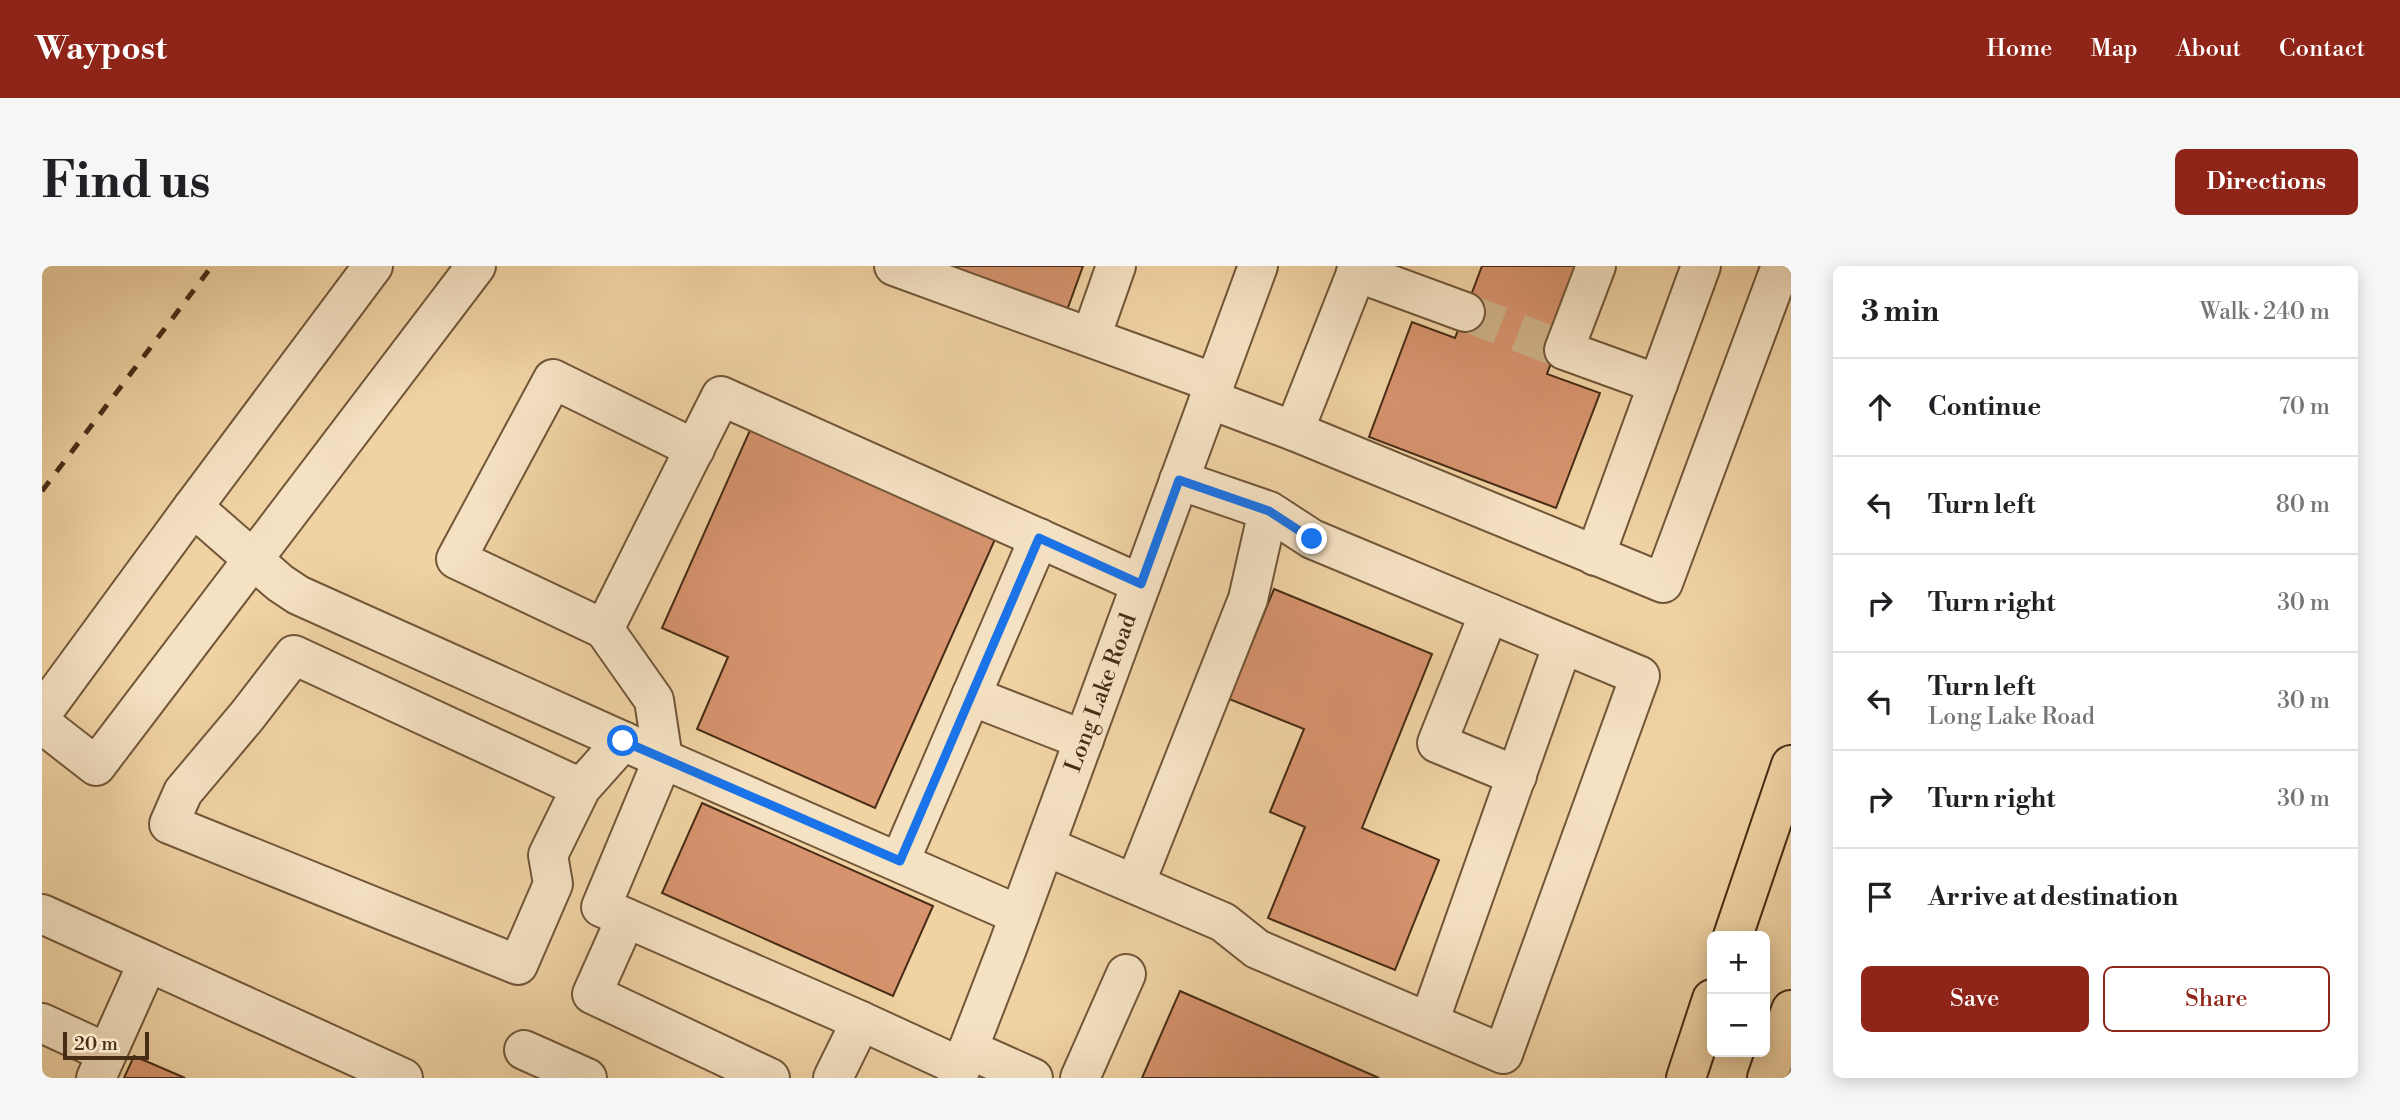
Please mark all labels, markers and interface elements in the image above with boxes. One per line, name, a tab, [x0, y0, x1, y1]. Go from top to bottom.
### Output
text: Waypost	[35, 29, 167, 70]
text: Home	[1987, 34, 2052, 64]
text: Map	[2090, 34, 2138, 64]
text: About	[2176, 34, 2241, 64]
text: Contact	[2279, 34, 2365, 64]
button: Directions	[2175, 149, 2358, 215]
text: Find us	[42, 152, 211, 213]
text: 3 min	[1861, 293, 1939, 331]
text: Walk · 240 m	[2200, 298, 2330, 326]
icon: ahead	[1861, 388, 1899, 426]
text: Continue	[1928, 391, 2041, 423]
text: 70 m	[2279, 393, 2330, 421]
icon: left	[1861, 486, 1899, 524]
text: Turn left	[1928, 489, 2036, 521]
text: 80 m	[2276, 491, 2330, 519]
route end	[1296, 523, 1327, 554]
icon: right	[1861, 584, 1899, 622]
text: Turn right	[1928, 587, 2056, 619]
text: 30 m	[2277, 589, 2330, 617]
street label: Long Lake Road	[1059, 610, 1143, 776]
text: Turn left	[1928, 671, 2036, 703]
icon: left	[1861, 682, 1899, 720]
text: 30 m	[2277, 687, 2330, 715]
text: Long Lake Road	[1928, 703, 2095, 731]
route start	[607, 725, 638, 756]
icon: right	[1861, 780, 1899, 818]
text: Turn right	[1928, 783, 2056, 815]
text: 30 m	[2277, 785, 2330, 813]
icon: arrive	[1861, 878, 1899, 916]
text: Arrive at destination	[1928, 881, 2178, 913]
map controls	[1707, 931, 1770, 1057]
button: +	[1707, 931, 1770, 994]
button: Save	[1861, 966, 2089, 1032]
button: Share	[2103, 966, 2330, 1032]
button: −	[1707, 994, 1770, 1057]
scale bar	[63, 1029, 149, 1061]
text: 20 m	[74, 1032, 118, 1056]

